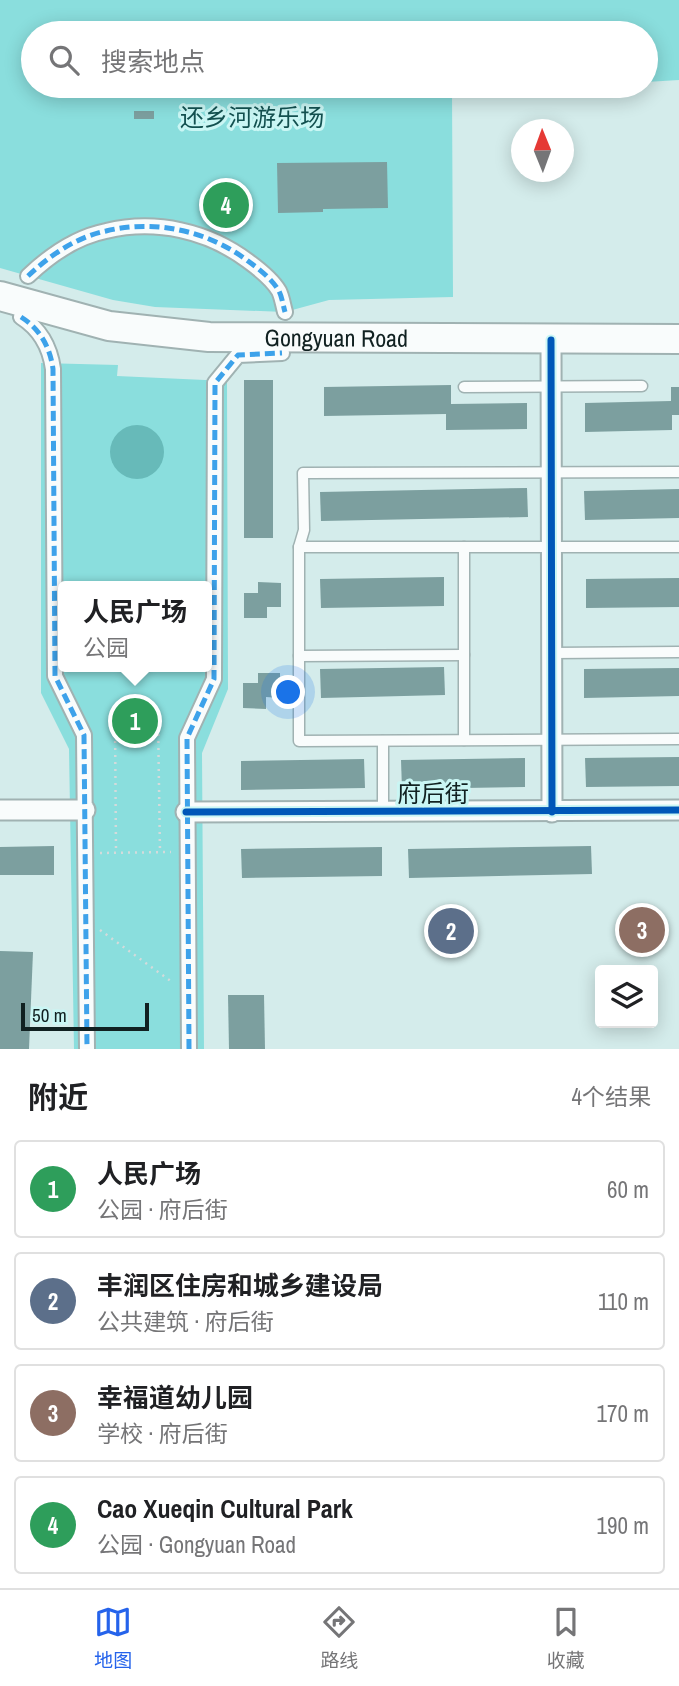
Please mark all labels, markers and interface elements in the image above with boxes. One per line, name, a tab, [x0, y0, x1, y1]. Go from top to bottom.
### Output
search box	[21, 21, 658, 98]
icon: search	[45, 41, 83, 79]
text: 搜索地点	[101, 44, 205, 79]
park label: 还乡河游乐场	[180, 101, 324, 133]
north arrow	[511, 119, 574, 182]
pin: 4	[203, 179, 249, 231]
street label: Gongyuan Road	[265, 321, 408, 354]
popup	[58, 581, 212, 672]
text: 人民广场	[83, 594, 187, 629]
text: 公园	[83, 632, 129, 663]
your location	[271, 675, 305, 709]
pin: 1	[112, 695, 158, 747]
street label: 府后街	[397, 777, 469, 809]
pin: 3	[619, 904, 665, 956]
pin: 2	[428, 905, 474, 957]
map controls	[595, 965, 658, 1028]
button: layers	[595, 965, 658, 1028]
scale bar	[21, 1000, 149, 1032]
text: 50 m	[32, 1002, 67, 1028]
text: 附近	[28, 1077, 88, 1117]
text: 4个结果	[572, 1081, 651, 1112]
text: 人民广场	[97, 1156, 201, 1191]
text: 1	[48, 1174, 58, 1205]
text: 60 m	[607, 1174, 649, 1205]
text: 公园 · 府后街	[97, 1194, 228, 1225]
text: 丰润区住房和城乡建设局	[97, 1268, 383, 1303]
text: 2	[48, 1286, 58, 1317]
text: 110 m	[598, 1286, 649, 1317]
text: 公共建筑 · 府后街	[97, 1306, 274, 1337]
text: 幸福道幼儿园	[97, 1380, 253, 1415]
text: 3	[48, 1398, 58, 1429]
text: 170 m	[597, 1398, 649, 1429]
text: 学校 · 府后街	[97, 1418, 228, 1449]
text: Cao Xueqin Cultural Park	[97, 1491, 353, 1526]
text: 4	[48, 1510, 58, 1541]
text: 190 m	[597, 1510, 649, 1541]
text: 公园 · Gongyuan Road	[97, 1529, 296, 1560]
tab: 地图	[94, 1603, 132, 1673]
tab: 路线	[320, 1603, 359, 1673]
tab: 收藏	[547, 1603, 585, 1673]

